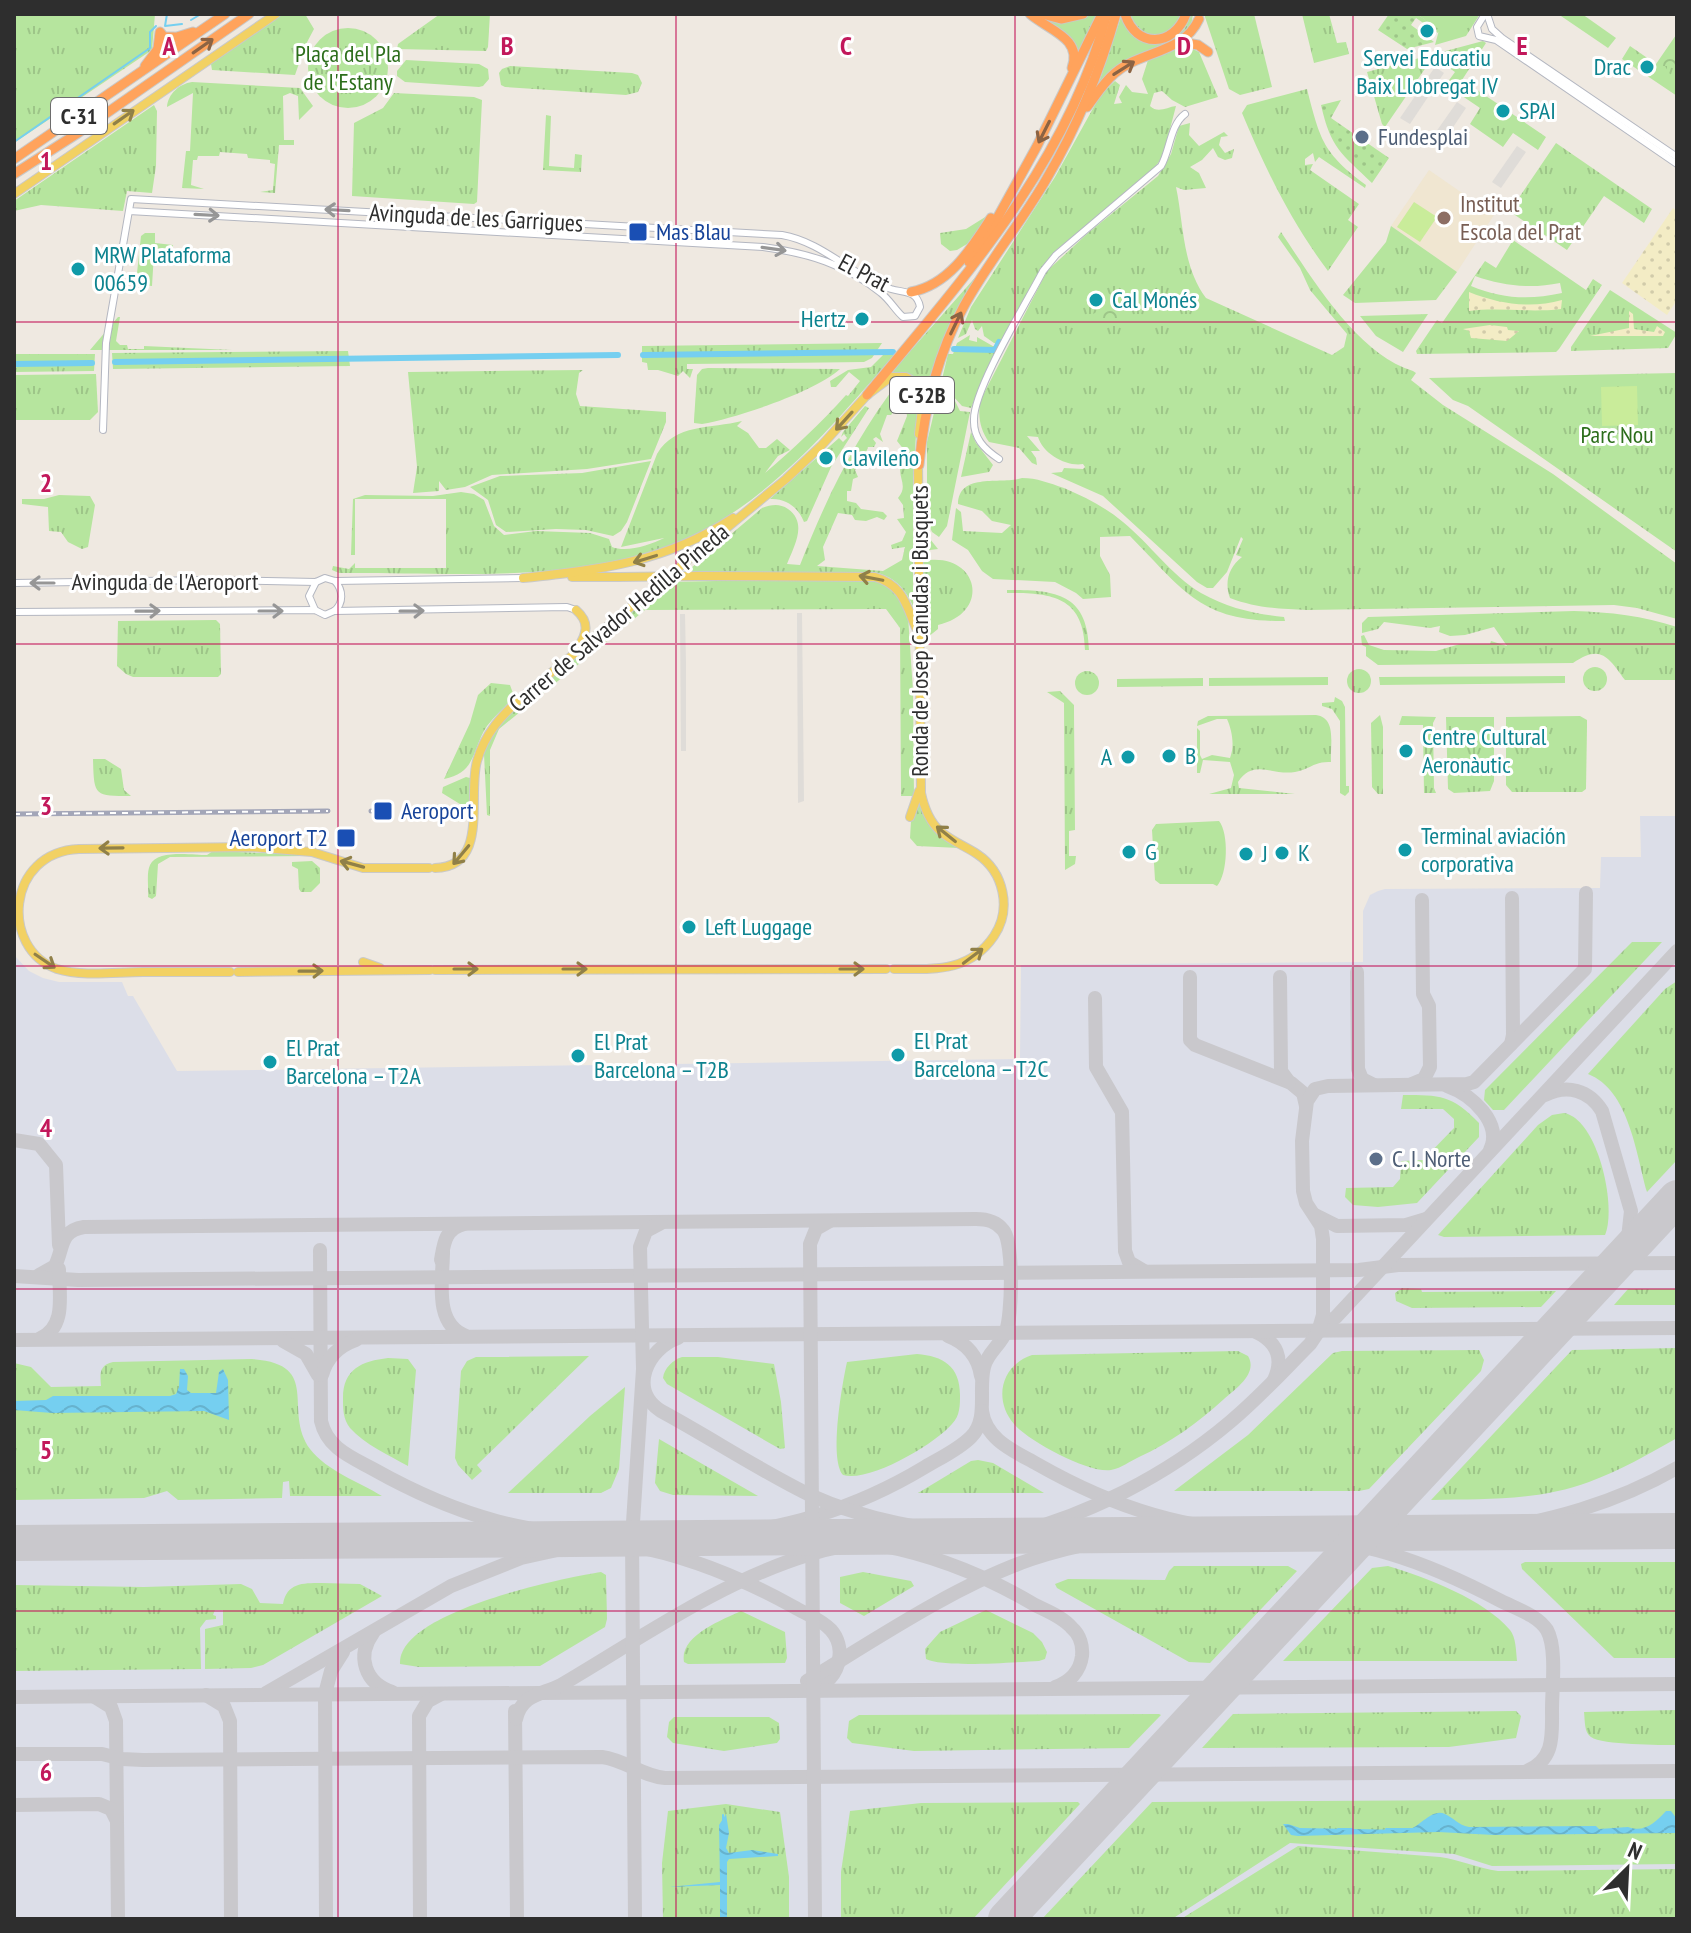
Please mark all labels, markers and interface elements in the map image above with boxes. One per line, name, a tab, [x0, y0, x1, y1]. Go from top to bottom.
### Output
marker: Servei Educatiu Baix Llobregat IV	[1418, 22, 1436, 40]
text: A	[161, 29, 176, 62]
text: B	[501, 29, 514, 62]
text: C	[840, 29, 852, 62]
text: D	[1177, 29, 1191, 62]
text: E	[1516, 29, 1528, 62]
one-way arrow	[192, 38, 214, 54]
park label: Plaça del Pla de l'Estany	[295, 38, 401, 97]
place label: Servei Educatiu Baix Llobregat IV	[1356, 42, 1499, 101]
place label: Drac	[1594, 51, 1631, 82]
marker: Drac	[1638, 58, 1656, 76]
one-way arrow	[1113, 60, 1135, 77]
place label: SPAI	[1519, 95, 1556, 126]
road number: C-31	[51, 98, 107, 134]
marker: SPAI	[1494, 102, 1512, 120]
one-way arrow	[112, 109, 134, 125]
one-way arrow	[1036, 119, 1052, 143]
place label: Fundesplai	[1378, 121, 1468, 152]
marker: Fundesplai	[1353, 128, 1371, 146]
text: 1	[40, 144, 52, 177]
place label: Institut Escola del Prat	[1460, 188, 1582, 247]
street label: Avinguda de les Garrigues	[368, 196, 584, 239]
one-way arrow	[324, 202, 351, 217]
one-way arrow	[193, 208, 220, 223]
marker: Institut Escola del Prat	[1435, 209, 1453, 227]
place label: Mas Blau	[656, 216, 731, 247]
marker: Mas Blau	[627, 221, 649, 243]
place label: MRW Plataforma 00659	[94, 239, 231, 298]
one-way arrow	[761, 242, 786, 257]
street label: El Prat	[833, 246, 896, 299]
marker: MRW Plataforma 00659	[69, 260, 87, 278]
place label: Cal Monés	[1112, 284, 1197, 315]
marker: Cal Monés	[1087, 291, 1105, 309]
place label: Hertz	[801, 303, 846, 334]
marker: Hertz	[853, 310, 871, 328]
one-way arrow	[949, 312, 964, 335]
road number: C-32B	[890, 377, 954, 413]
one-way arrow	[836, 410, 854, 430]
park label: Parc Nou	[1580, 419, 1654, 450]
place label: Clavileño	[842, 442, 919, 473]
marker: Clavileño	[817, 449, 835, 467]
text: 2	[40, 466, 52, 499]
street label: Ronda de Josep Canudas i Busquets	[904, 485, 935, 777]
street label: Carrer de Salvador Hedilla Pineda	[502, 516, 735, 719]
one-way arrow	[633, 553, 658, 567]
street label: Avinguda de l'Aeroport	[72, 566, 259, 597]
one-way arrow	[859, 569, 885, 584]
one-way arrow	[29, 575, 56, 591]
one-way arrow	[257, 603, 284, 619]
one-way arrow	[398, 603, 425, 618]
one-way arrow	[134, 604, 161, 619]
place label: Centre Cultural Aeronàutic	[1422, 721, 1547, 780]
place label: B	[1185, 740, 1196, 771]
place label: A	[1101, 741, 1113, 772]
marker: Centre Cultural Aeronàutic	[1397, 742, 1415, 760]
marker: B	[1160, 747, 1178, 765]
marker: A	[1119, 748, 1137, 766]
text: 3	[40, 789, 52, 822]
place label: Aeroport	[401, 795, 474, 826]
marker: Aeroport	[372, 800, 394, 822]
place label: Terminal aviación corporativa	[1421, 820, 1566, 879]
place label: Aeroport T2	[230, 822, 328, 853]
one-way arrow	[936, 825, 957, 842]
marker: Aeroport T2	[335, 827, 357, 849]
place label: G	[1145, 836, 1157, 867]
place label: K	[1298, 837, 1310, 868]
place label: J	[1261, 838, 1268, 869]
one-way arrow	[98, 840, 125, 856]
marker: Terminal aviación corporativa	[1396, 841, 1414, 859]
marker: G	[1120, 843, 1138, 861]
marker: K	[1273, 844, 1291, 862]
one-way arrow	[453, 845, 471, 866]
marker: J	[1237, 845, 1255, 863]
one-way arrow	[339, 856, 365, 871]
place label: Left Luggage	[705, 911, 812, 942]
marker: Left Luggage	[680, 918, 698, 936]
one-way arrow	[961, 948, 983, 965]
one-way arrow	[34, 953, 56, 969]
one-way arrow	[452, 961, 479, 977]
one-way arrow	[561, 961, 588, 977]
one-way arrow	[838, 961, 865, 977]
one-way arrow	[297, 963, 324, 979]
place label: El Prat Barcelona – T2C	[914, 1025, 1049, 1084]
place label: El Prat Barcelona – T2B	[594, 1026, 729, 1085]
place label: El Prat Barcelona – T2A	[286, 1032, 422, 1091]
marker: El Prat Barcelona – T2C	[889, 1046, 907, 1064]
marker: El Prat Barcelona – T2B	[569, 1047, 587, 1065]
marker: El Prat Barcelona – T2A	[261, 1053, 279, 1071]
text: 4	[40, 1111, 53, 1144]
place label: C. I. Norte	[1392, 1143, 1471, 1174]
marker: C. I. Norte	[1367, 1150, 1385, 1168]
text: 5	[40, 1433, 52, 1466]
text: 6	[40, 1755, 52, 1788]
north arrow	[1587, 1829, 1667, 1909]
text: N	[1624, 1836, 1646, 1866]

